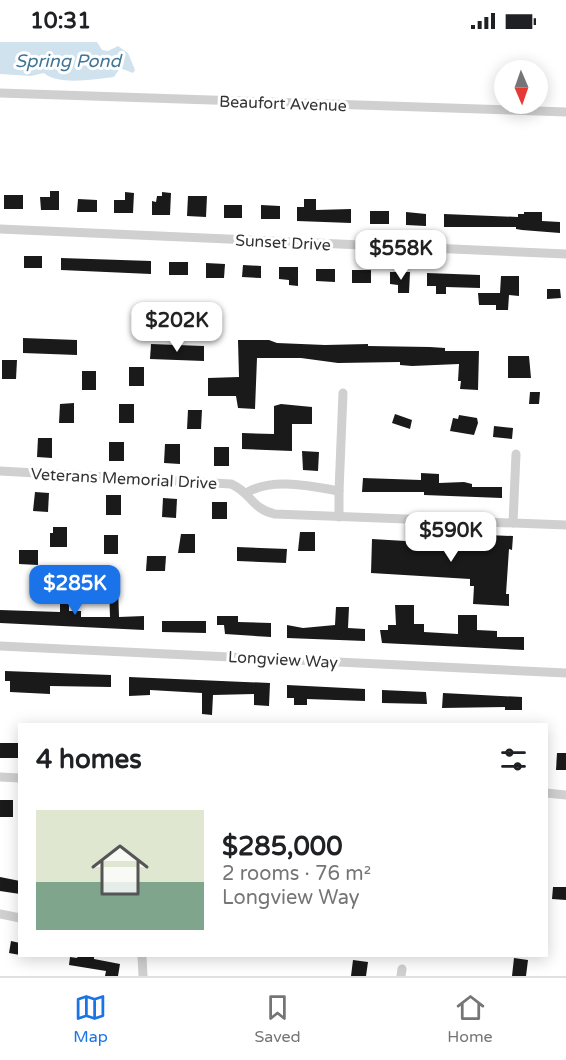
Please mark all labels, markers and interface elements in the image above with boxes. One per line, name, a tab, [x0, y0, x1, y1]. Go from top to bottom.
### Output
text: 10:31	[30, 8, 91, 34]
water label: Spring Pond	[15, 50, 124, 72]
north arrow	[494, 60, 548, 114]
map controls	[494, 60, 548, 114]
street label: Beaufort Avenue	[219, 92, 347, 116]
pin: $558K	[359, 230, 443, 281]
street label: Sunset Drive	[235, 231, 331, 255]
text: $558K	[369, 237, 433, 261]
pin: $202K	[135, 302, 219, 353]
text: $202K	[145, 309, 209, 333]
street label: Veterans Memorial Drive	[30, 464, 218, 494]
pin: $590K	[409, 512, 493, 563]
text: $590K	[419, 519, 483, 543]
pin: $285K	[33, 565, 117, 616]
text: $285K	[43, 572, 107, 596]
street label: Longview Way	[227, 647, 339, 673]
icon: filters	[497, 743, 530, 776]
text: 4 homes	[36, 744, 142, 775]
text: $285,000	[222, 831, 342, 862]
icon: home	[84, 834, 156, 906]
text: 2 rooms · 76 m²	[222, 862, 371, 886]
text: Longview Way	[222, 886, 360, 910]
tab: Map	[73, 991, 108, 1047]
tab: Saved	[254, 991, 301, 1047]
tab: Home	[447, 991, 493, 1047]

